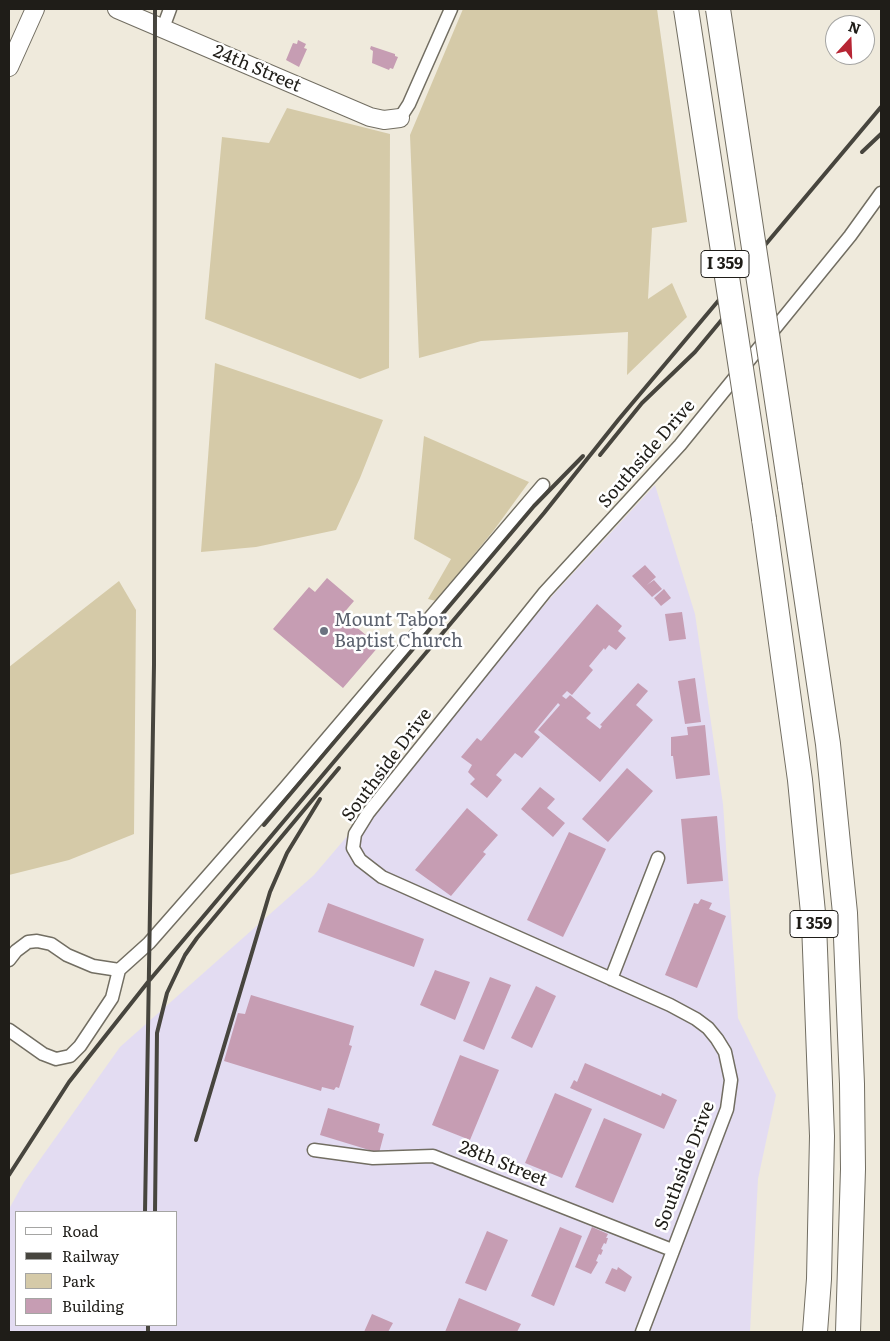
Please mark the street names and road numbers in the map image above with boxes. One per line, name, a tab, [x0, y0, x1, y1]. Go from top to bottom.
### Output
street label: 24th Street	[210, 41, 304, 97]
road number: I 359	[701, 250, 749, 278]
street label: Southside Drive	[594, 395, 700, 513]
street label: Southside Drive	[337, 704, 437, 826]
road number: I 359	[790, 911, 838, 938]
street label: Southside Drive	[650, 1098, 720, 1234]
street label: 28th Street	[456, 1137, 550, 1191]

